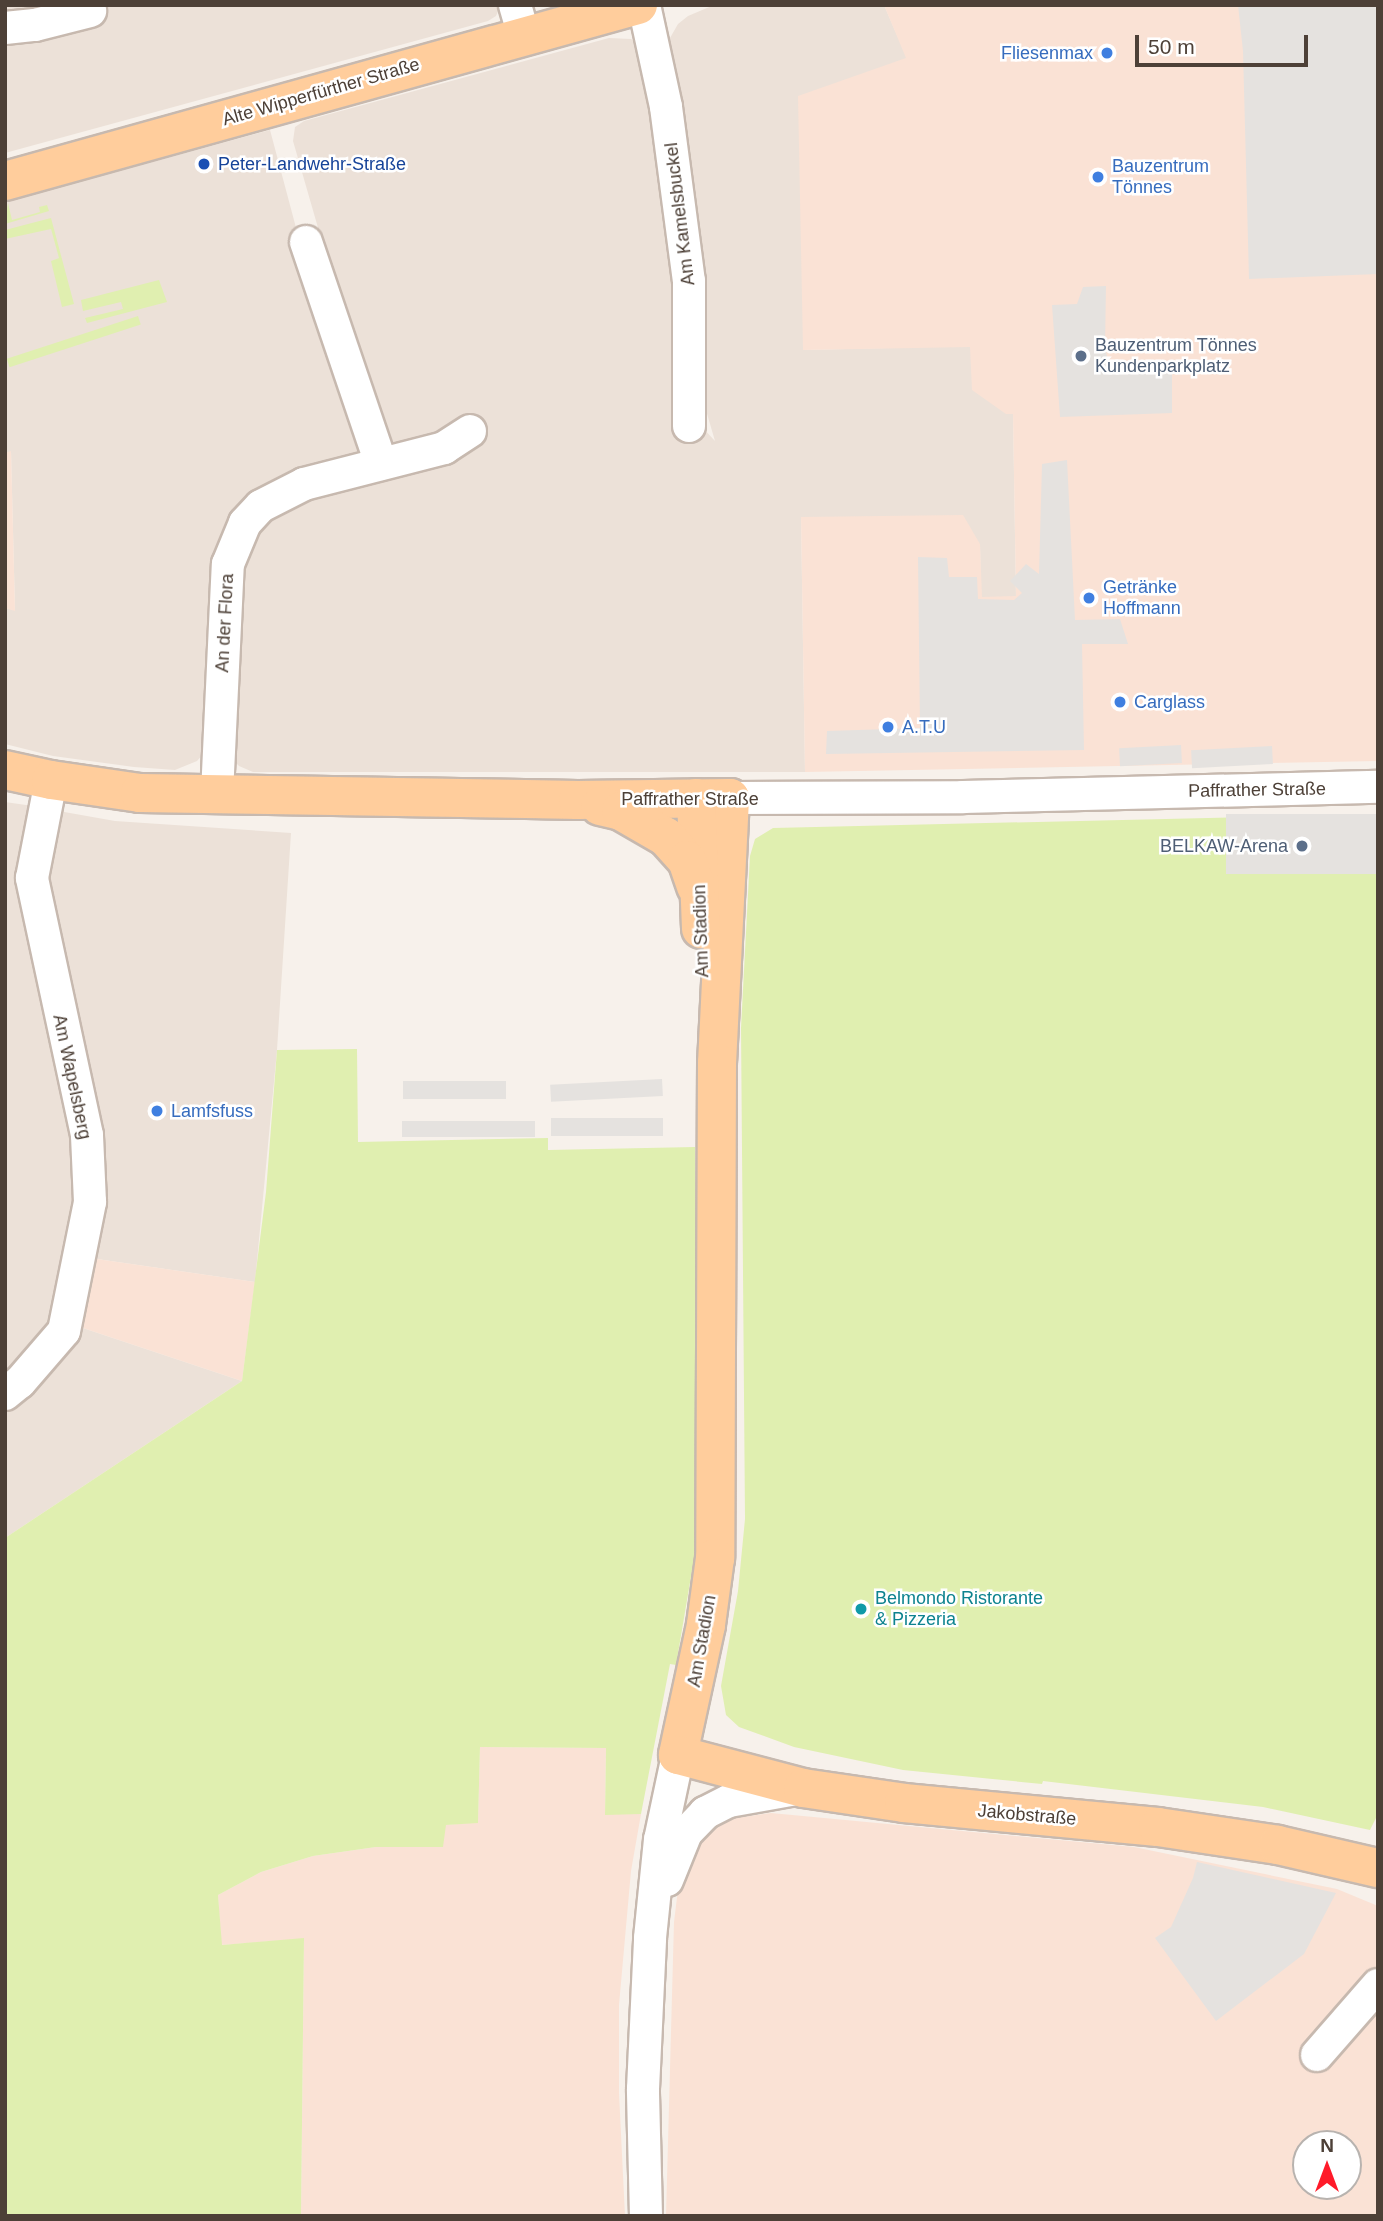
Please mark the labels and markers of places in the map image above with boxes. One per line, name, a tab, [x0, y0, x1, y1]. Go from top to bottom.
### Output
place label: Fliesenmax	[1001, 42, 1093, 64]
marker: Fliesenmax	[1099, 45, 1115, 61]
place label: Peter-Landwehr-Straße	[218, 153, 406, 175]
marker: Peter-Landwehr-Straße	[196, 156, 212, 172]
place label: Bauzentrum Tönnes	[1112, 156, 1209, 198]
marker: Bauzentrum Tönnes	[1090, 169, 1106, 185]
place label: Bauzentrum Tönnes Kundenparkplatz	[1095, 335, 1257, 378]
marker: Bauzentrum Tönnes Kundenparkplatz	[1073, 348, 1089, 364]
place label: Getränke Hoffmann	[1103, 577, 1181, 620]
marker: Getränke Hoffmann	[1081, 590, 1097, 606]
place label: Carglass	[1134, 691, 1205, 713]
marker: Carglass	[1112, 694, 1128, 710]
place label: A.T.U	[902, 716, 946, 738]
marker: A.T.U	[880, 719, 896, 735]
place label: BELKAW-Arena	[1160, 835, 1288, 857]
marker: BELKAW-Arena	[1294, 838, 1310, 854]
place label: Lamfsfuss	[171, 1100, 253, 1122]
marker: Lamfsfuss	[149, 1103, 165, 1119]
place label: Belmondo Ristorante & Pizzeria	[875, 1588, 1043, 1630]
marker: Belmondo Ristorante & Pizzeria	[853, 1601, 869, 1617]

